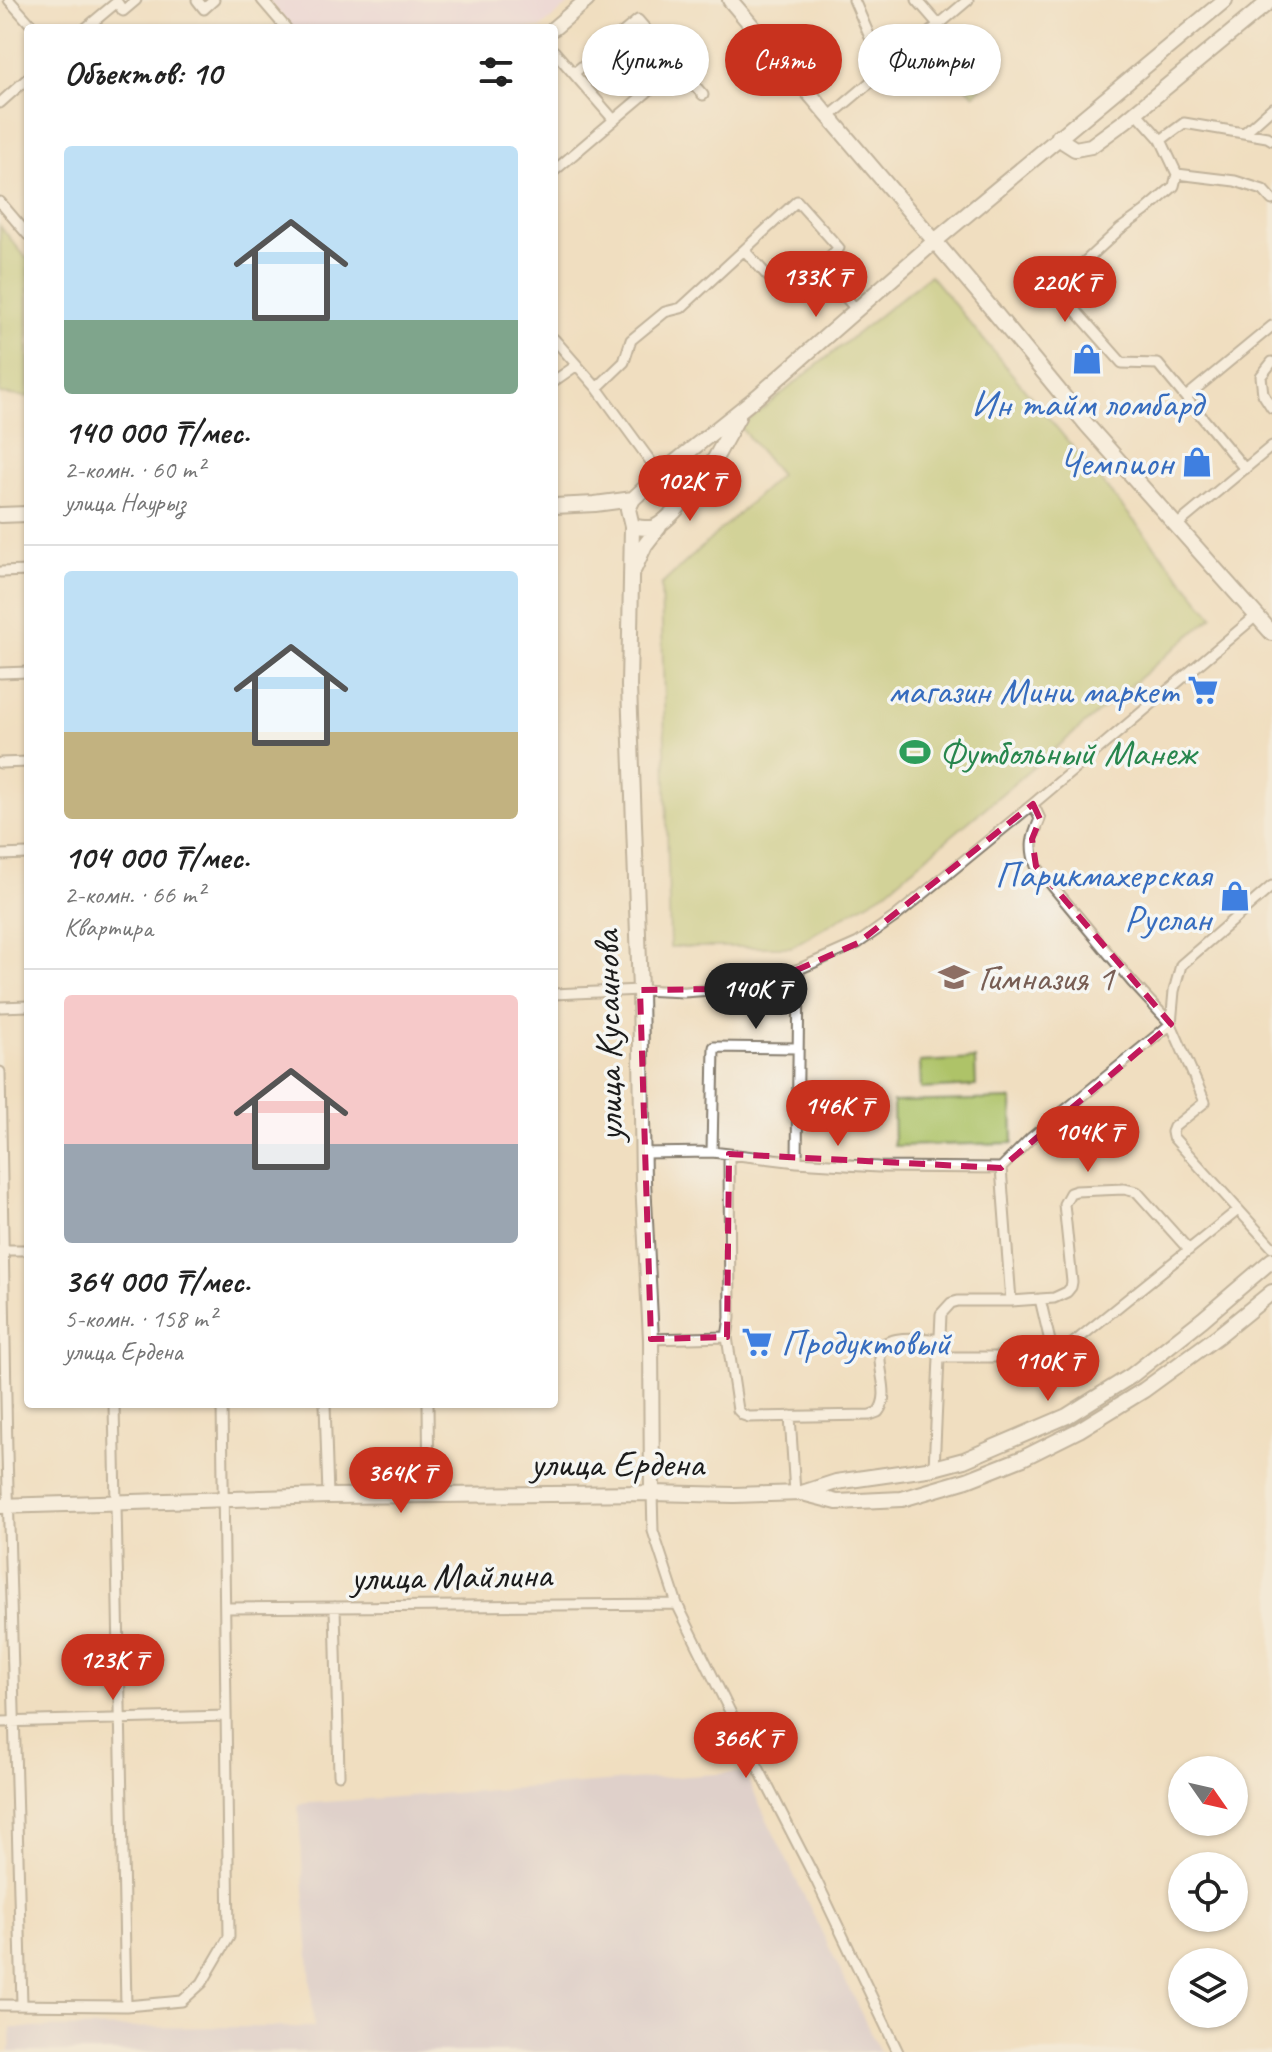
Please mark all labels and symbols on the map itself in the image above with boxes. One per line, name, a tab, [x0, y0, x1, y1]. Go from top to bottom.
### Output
pin: 133K ₸	[751, 251, 881, 319]
pin: 220K ₸	[1000, 256, 1130, 324]
shop icon: Ин тайм ломбард	[1070, 342, 1104, 376]
place label: Ин тайм ломбард	[971, 380, 1206, 427]
place label: Чемпион	[1059, 439, 1175, 486]
shop icon: Чемпион	[1180, 445, 1214, 479]
pin: 102K ₸	[625, 455, 755, 523]
place label: магазин Мини маркет	[888, 667, 1181, 714]
supermarket icon: магазин Мини маркет	[1186, 673, 1220, 707]
place label: Футбольный Манеж	[939, 729, 1199, 776]
sports icon: Футбольный Манеж	[898, 735, 932, 769]
place label: Парикмахерская Руслан	[995, 851, 1214, 942]
shop icon: Парикмахерская Руслан	[1218, 879, 1252, 913]
street label: улица Кусаинова	[583, 927, 633, 1144]
place label: Гимназия 1	[978, 954, 1116, 1001]
school or university icon: Гимназия 1	[937, 960, 971, 994]
pin: 140K ₸	[691, 963, 821, 1031]
pin: 146K ₸	[773, 1080, 903, 1148]
pin: 104K ₸	[1023, 1106, 1153, 1174]
place label: Продуктовый	[781, 1319, 952, 1366]
supermarket icon: Продуктовый	[740, 1325, 774, 1359]
pin: 110K ₸	[983, 1335, 1113, 1403]
street label: улица Ердена	[528, 1440, 707, 1487]
pin: 364K ₸	[336, 1447, 466, 1515]
street label: улица Майлина	[348, 1551, 555, 1601]
pin: 123K ₸	[48, 1634, 178, 1702]
pin: 366K ₸	[681, 1712, 811, 1780]
north arrow	[1168, 1756, 1248, 1836]

